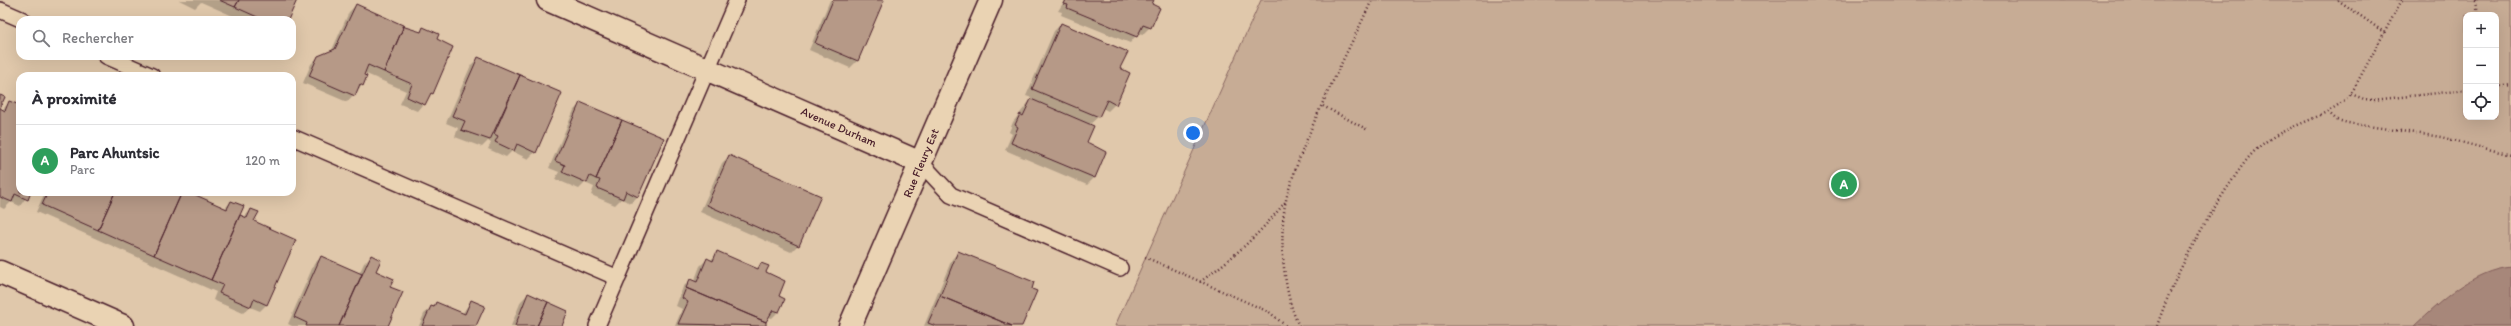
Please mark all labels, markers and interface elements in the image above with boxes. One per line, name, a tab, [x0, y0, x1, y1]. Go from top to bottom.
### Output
map controls	[2463, 12, 2499, 120]
button: +	[2463, 12, 2499, 48]
search box	[16, 16, 296, 60]
icon: search	[30, 27, 52, 49]
text: Rechercher	[62, 29, 134, 47]
button: −	[2463, 48, 2499, 84]
button: locate	[2463, 84, 2499, 120]
text: À proximité	[32, 88, 117, 108]
street label: Avenue Durham	[799, 104, 879, 150]
your location	[1183, 123, 1203, 143]
street label: Rue Fleury Est	[900, 126, 942, 200]
text: Parc Ahuntsic	[70, 144, 160, 162]
text: A	[41, 153, 49, 168]
text: 120 m	[245, 153, 280, 168]
text: Parc	[70, 162, 95, 177]
pin: A	[1831, 169, 1857, 199]

